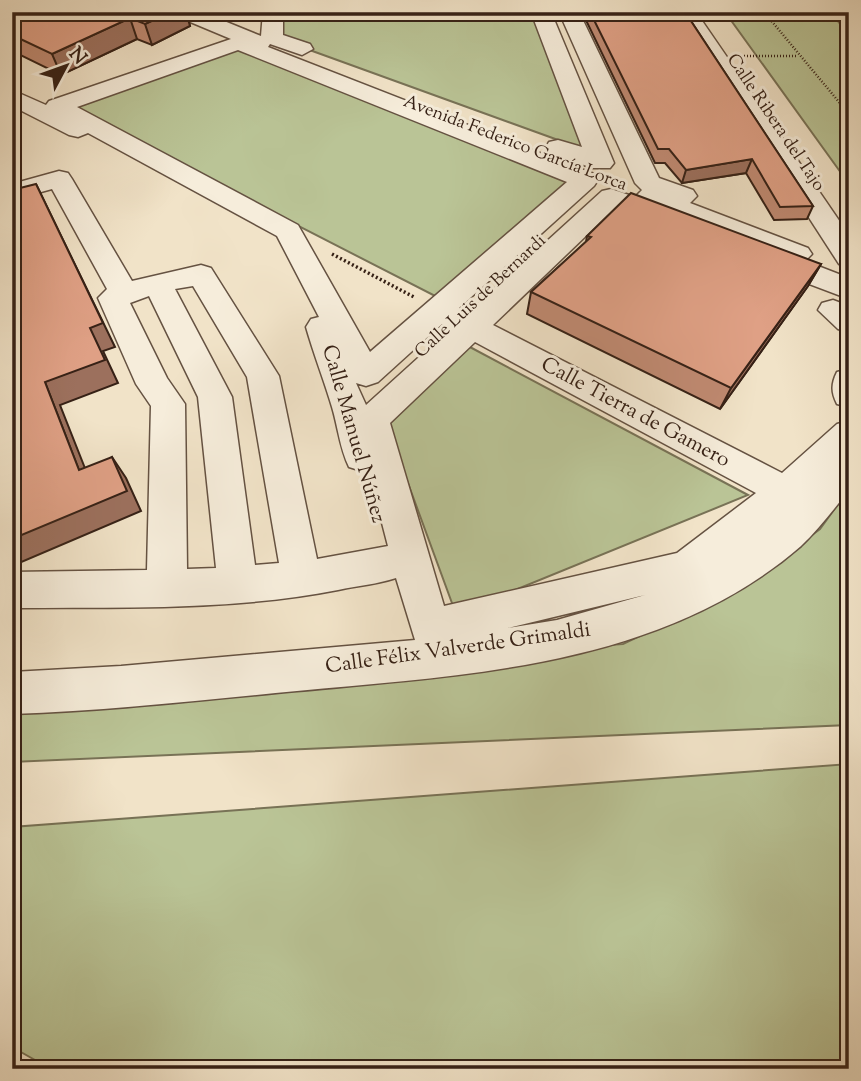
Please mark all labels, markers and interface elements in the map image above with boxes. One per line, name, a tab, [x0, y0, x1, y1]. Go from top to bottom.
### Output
north arrow	[32, 32, 102, 102]
text: N	[62, 42, 92, 71]
street label: Calle Ribera del Tajo	[719, 49, 831, 197]
street label: Avenida Federico García Lorca	[399, 89, 631, 199]
street label: Calle Luis de Bernardi	[409, 229, 553, 365]
street label: Calle Manuel Núñez	[313, 341, 393, 527]
street label: Calle Tierra de Gamero	[535, 350, 735, 476]
street label: Calle Félix Valverde Grimaldi	[324, 616, 593, 682]

